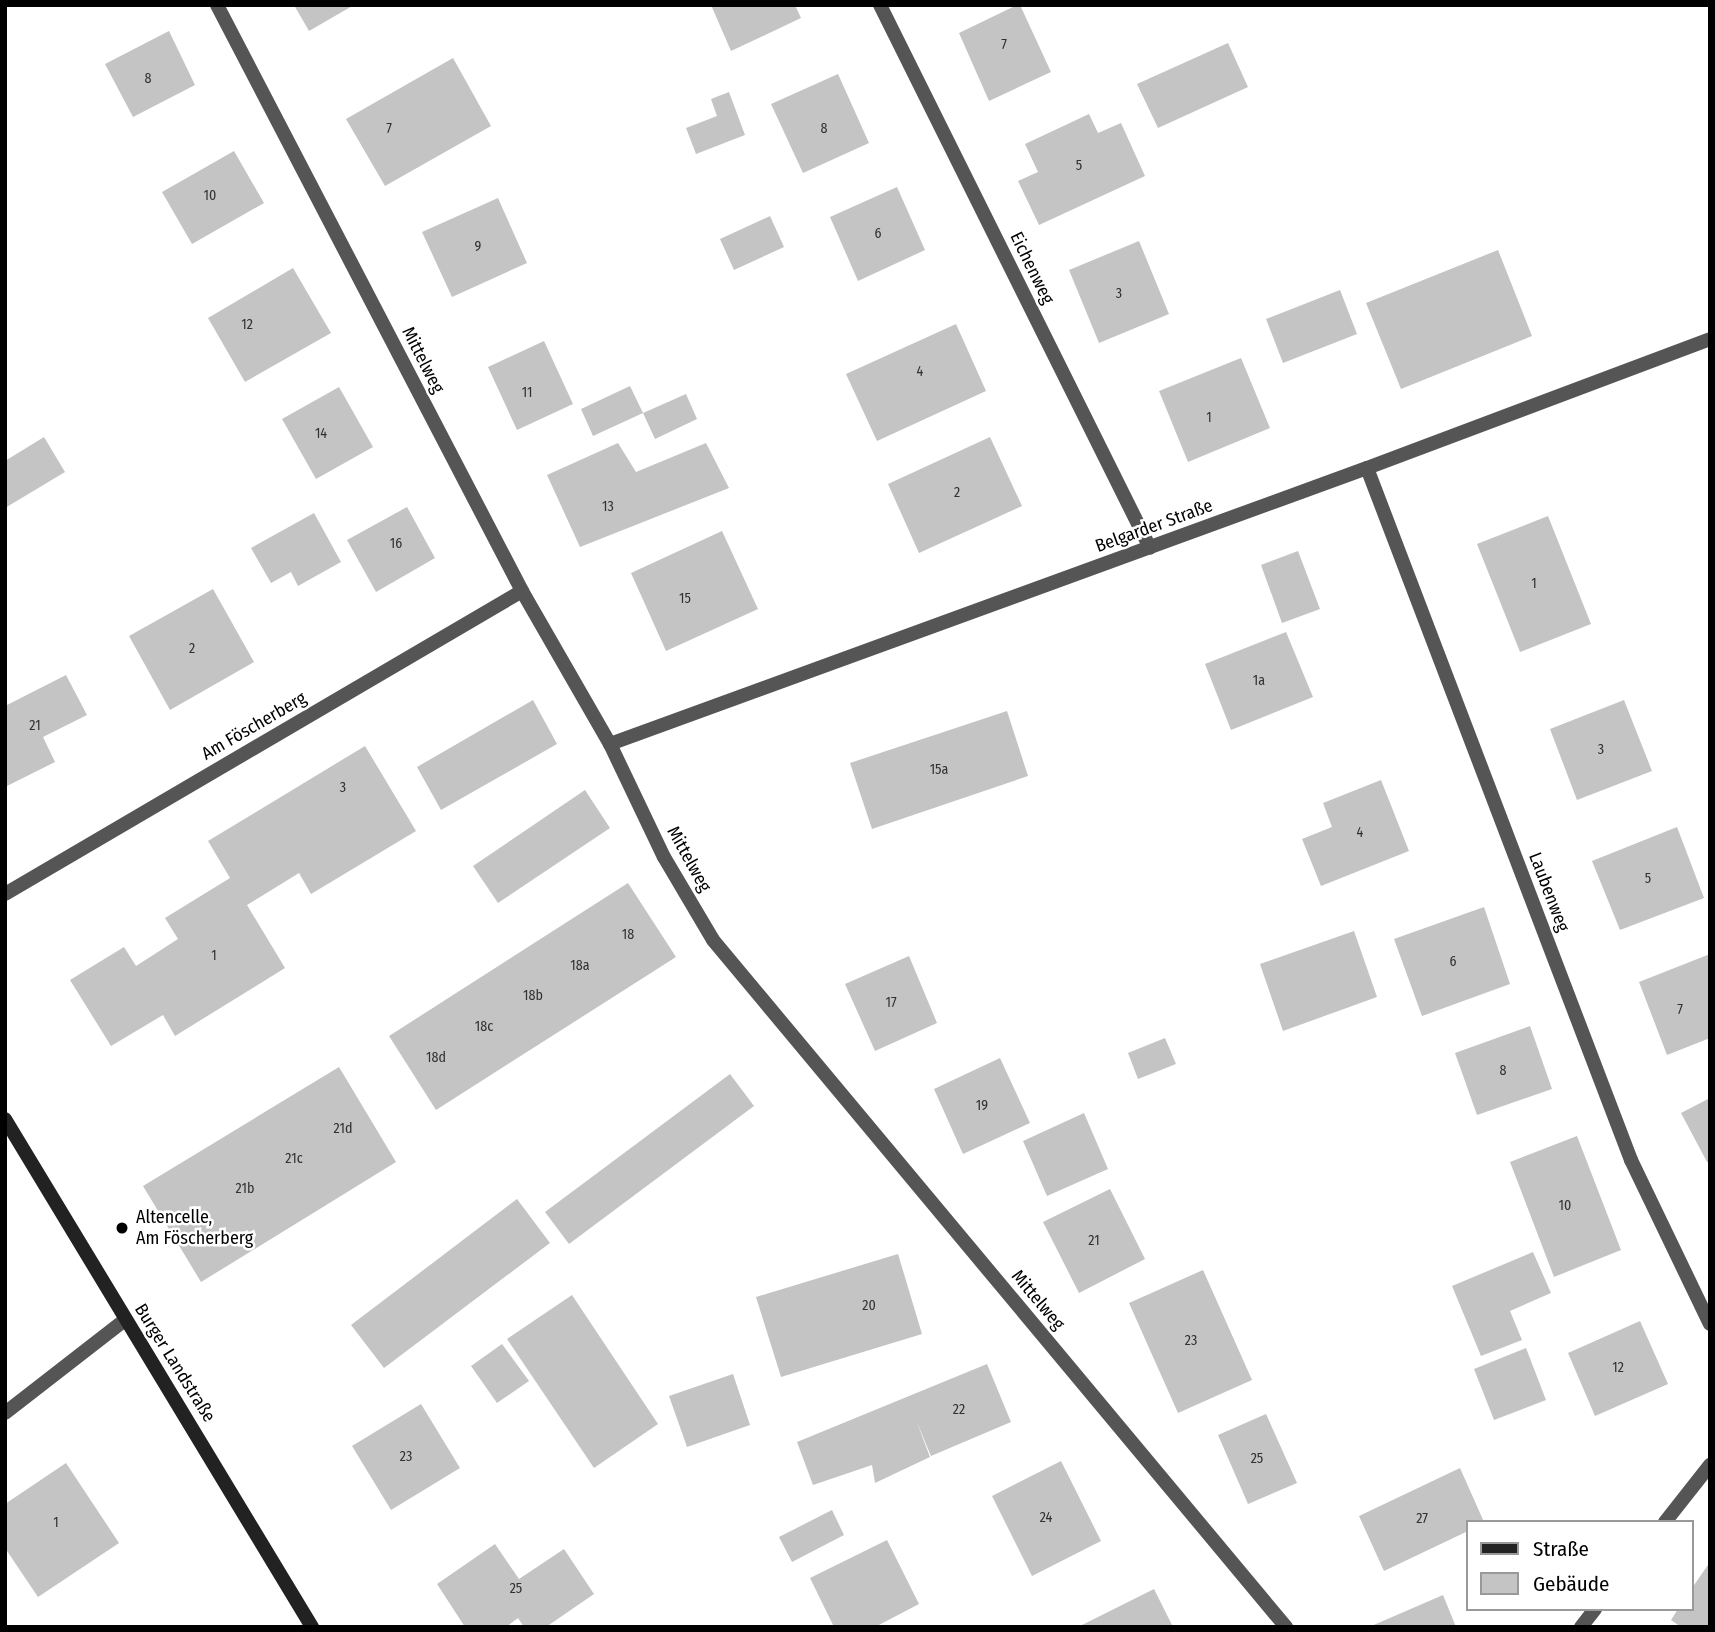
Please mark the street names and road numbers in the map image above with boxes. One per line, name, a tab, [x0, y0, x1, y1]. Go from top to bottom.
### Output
street label: Eichenweg	[1005, 228, 1059, 308]
street label: Mittelweg	[397, 323, 449, 397]
street label: Belgarder Straße	[1092, 495, 1216, 557]
street label: Am Föscherberg	[198, 687, 310, 765]
street label: Mittelweg	[662, 822, 716, 896]
street label: Laubenweg	[1524, 849, 1574, 935]
street label: Mittelweg	[1007, 1266, 1069, 1334]
street label: Burger Landstraße	[130, 1300, 220, 1426]

